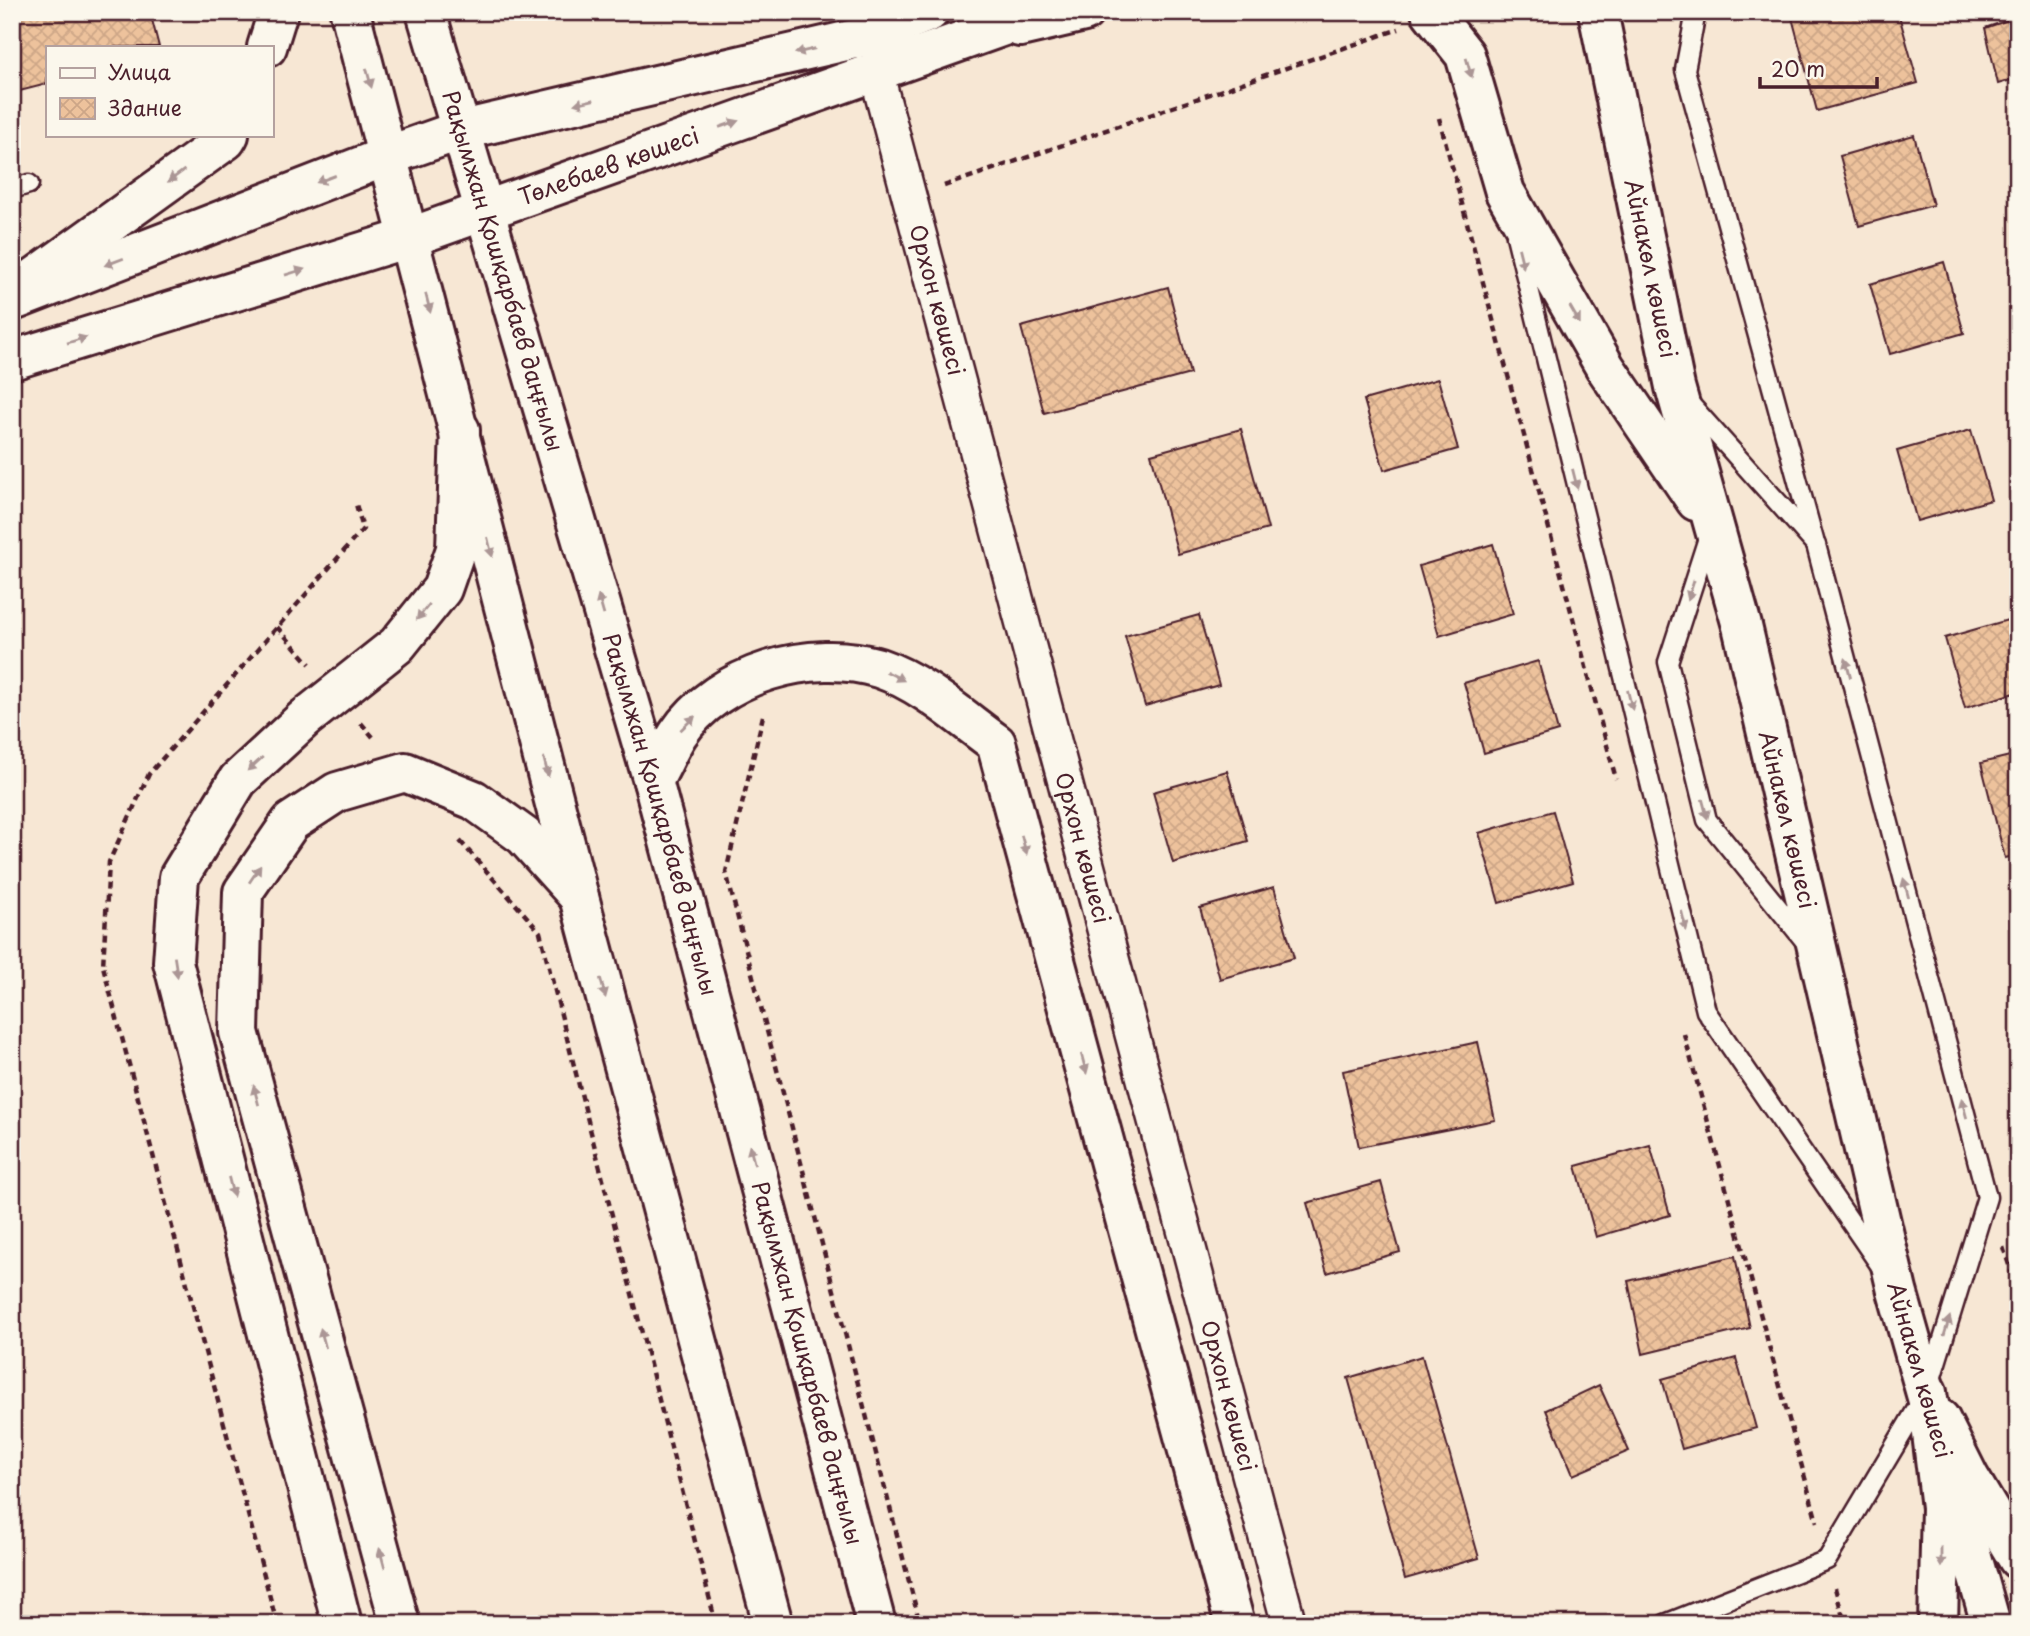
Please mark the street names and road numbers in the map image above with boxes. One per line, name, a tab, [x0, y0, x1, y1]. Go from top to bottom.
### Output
street label: Рақымжан Қошқарбаев даңғылы	[434, 86, 574, 455]
street label: Төлебаев көшесі	[513, 117, 704, 213]
street label: Айнакөл көшесі	[1617, 176, 1688, 361]
street label: Орхон көшесі	[901, 220, 975, 379]
street label: Рақымжан Қошқарбаев даңғылы	[594, 629, 728, 999]
street label: Айнакөл көшесі	[1751, 727, 1826, 912]
street label: Орхон көшесі	[1047, 768, 1121, 927]
street label: Рақымжан Қошқарбаев даңғылы	[744, 1177, 873, 1548]
street label: Айнакөл көшесі	[1879, 1278, 1962, 1462]
street label: Орхон көшесі	[1193, 1316, 1267, 1475]

